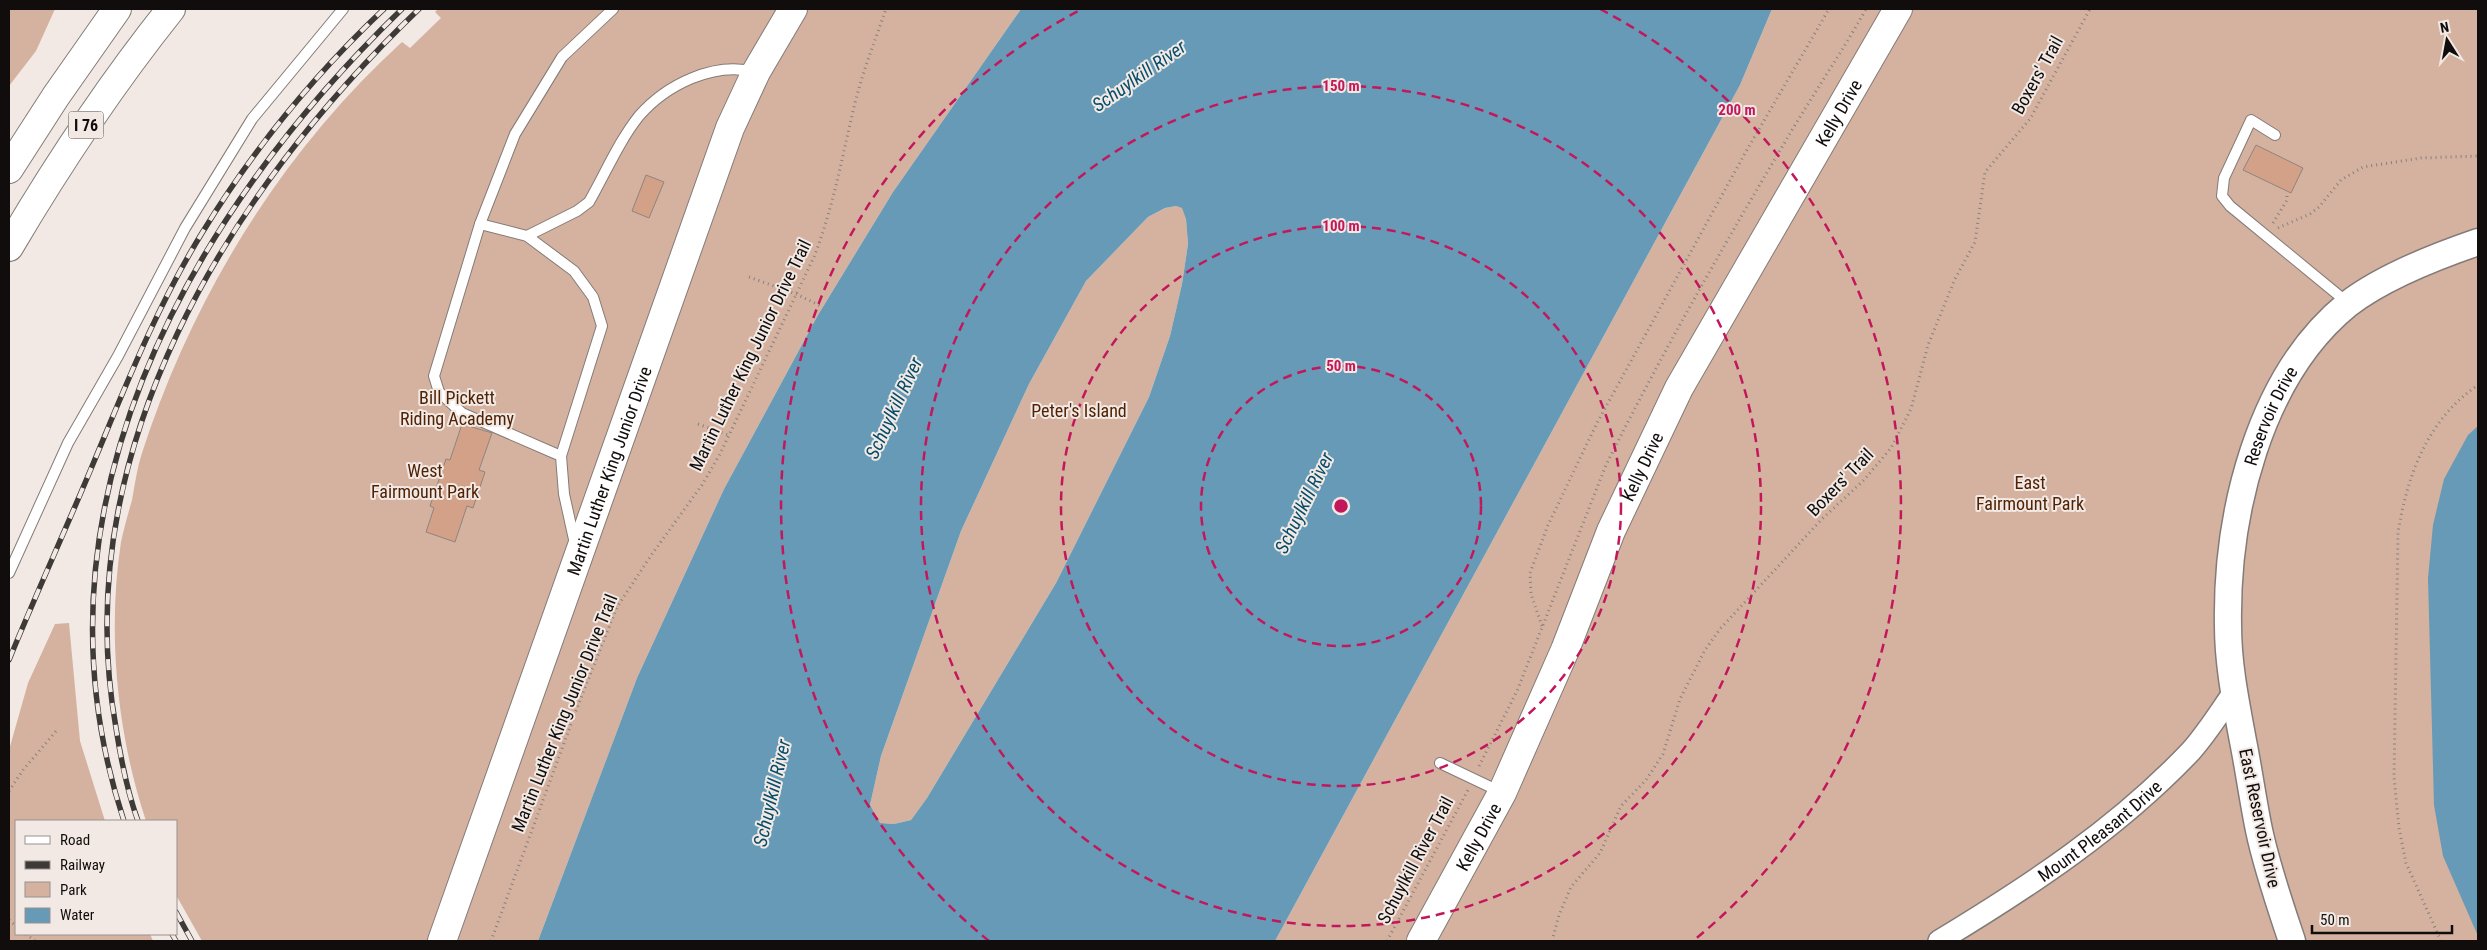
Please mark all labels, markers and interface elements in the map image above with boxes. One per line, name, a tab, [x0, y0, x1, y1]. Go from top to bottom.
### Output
north arrow	[2422, 15, 2472, 65]
text: N	[2439, 19, 2450, 36]
street label: Boxers' Trail	[2007, 32, 2067, 118]
water label: Schuylkill River	[1088, 35, 1191, 117]
street label: Kelly Drive	[1811, 75, 1866, 150]
text: 150 m	[1322, 77, 1360, 95]
text: 200 m	[1718, 101, 1756, 119]
road number: I 76	[68, 112, 104, 138]
text: 100 m	[1322, 217, 1360, 235]
street label: Martin Luther King Junior Drive Trail	[685, 236, 815, 474]
water label: Schuylkill River	[861, 353, 928, 462]
text: 50 m	[1326, 357, 1356, 375]
street label: Reservoir Drive	[2239, 362, 2301, 468]
street label: Martin Luther King Junior Drive	[562, 363, 655, 578]
park label: Bill Pickett Riding Academy	[400, 387, 515, 429]
park label: Peter's Island	[1031, 400, 1127, 421]
street label: Kelly Drive	[1616, 429, 1667, 504]
street label: Boxers' Trail	[1803, 444, 1877, 520]
water label: Schuylkill River	[1270, 449, 1338, 557]
park label: West Fairmount Park	[371, 460, 479, 502]
park label: East Fairmount Park	[1976, 472, 2084, 514]
centre of rings	[1332, 497, 1350, 515]
street label: Martin Luther King Junior Drive Trail	[507, 591, 621, 835]
water label: Schuylkill River	[749, 737, 796, 849]
street label: East Reservoir Drive	[2235, 746, 2285, 890]
street label: Mount Pleasant Drive	[2034, 775, 2166, 886]
street label: Schuylkill River Trail	[1373, 793, 1457, 927]
street label: Kelly Drive	[1451, 799, 1505, 874]
legend	[15, 820, 178, 935]
text: Road	[60, 831, 90, 849]
text: Railway	[60, 856, 105, 874]
text: Park	[60, 881, 87, 899]
scale bar	[2312, 902, 2452, 934]
text: Water	[60, 906, 95, 924]
text: 50 m	[2320, 911, 2350, 929]

